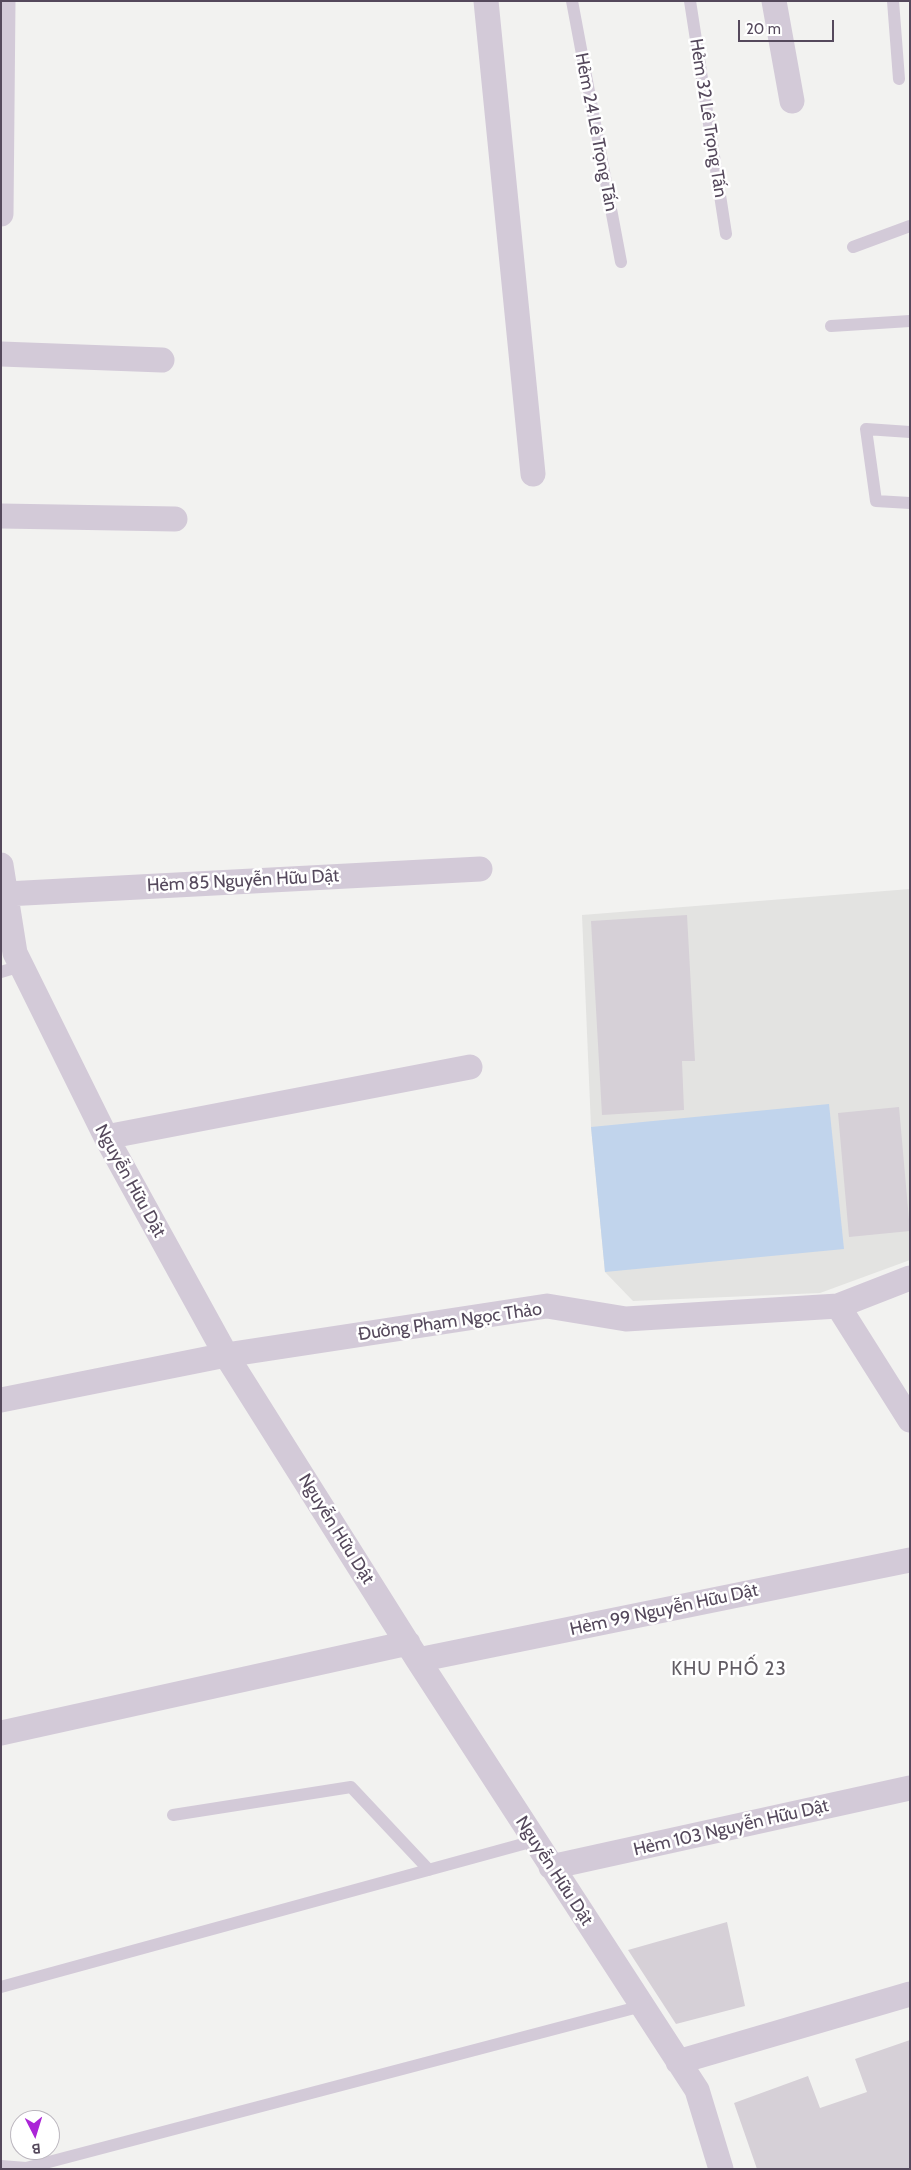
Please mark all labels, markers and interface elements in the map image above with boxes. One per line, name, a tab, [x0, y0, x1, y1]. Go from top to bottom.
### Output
scale bar	[741, 10, 837, 42]
text: 20 m	[746, 20, 781, 38]
street label: Hẻm 32 Lê Trọng Tấn	[685, 37, 731, 199]
street label: Hẻm 24 Lê Trọng Tấn	[570, 51, 622, 213]
street label: Hẻm 85 Nguyễn Hữu Dật	[147, 865, 339, 897]
street label: Nguyễn Hữu Dật	[90, 1121, 170, 1241]
street label: Đường Phạm Ngọc Thảo	[357, 1298, 543, 1346]
street label: Nguyễn Hữu Dật	[293, 1470, 379, 1588]
street label: Hẻm 99 Nguyễn Hữu Dật	[568, 1579, 760, 1641]
district label: KHU PHỐ 23	[670, 1658, 788, 1680]
street label: Hẻm 103 Nguyễn Hữu Dật	[631, 1795, 831, 1861]
street label: Nguyễn Hữu Dật	[511, 1812, 597, 1930]
north arrow	[10, 2110, 60, 2160]
text: B	[31, 2140, 41, 2158]

